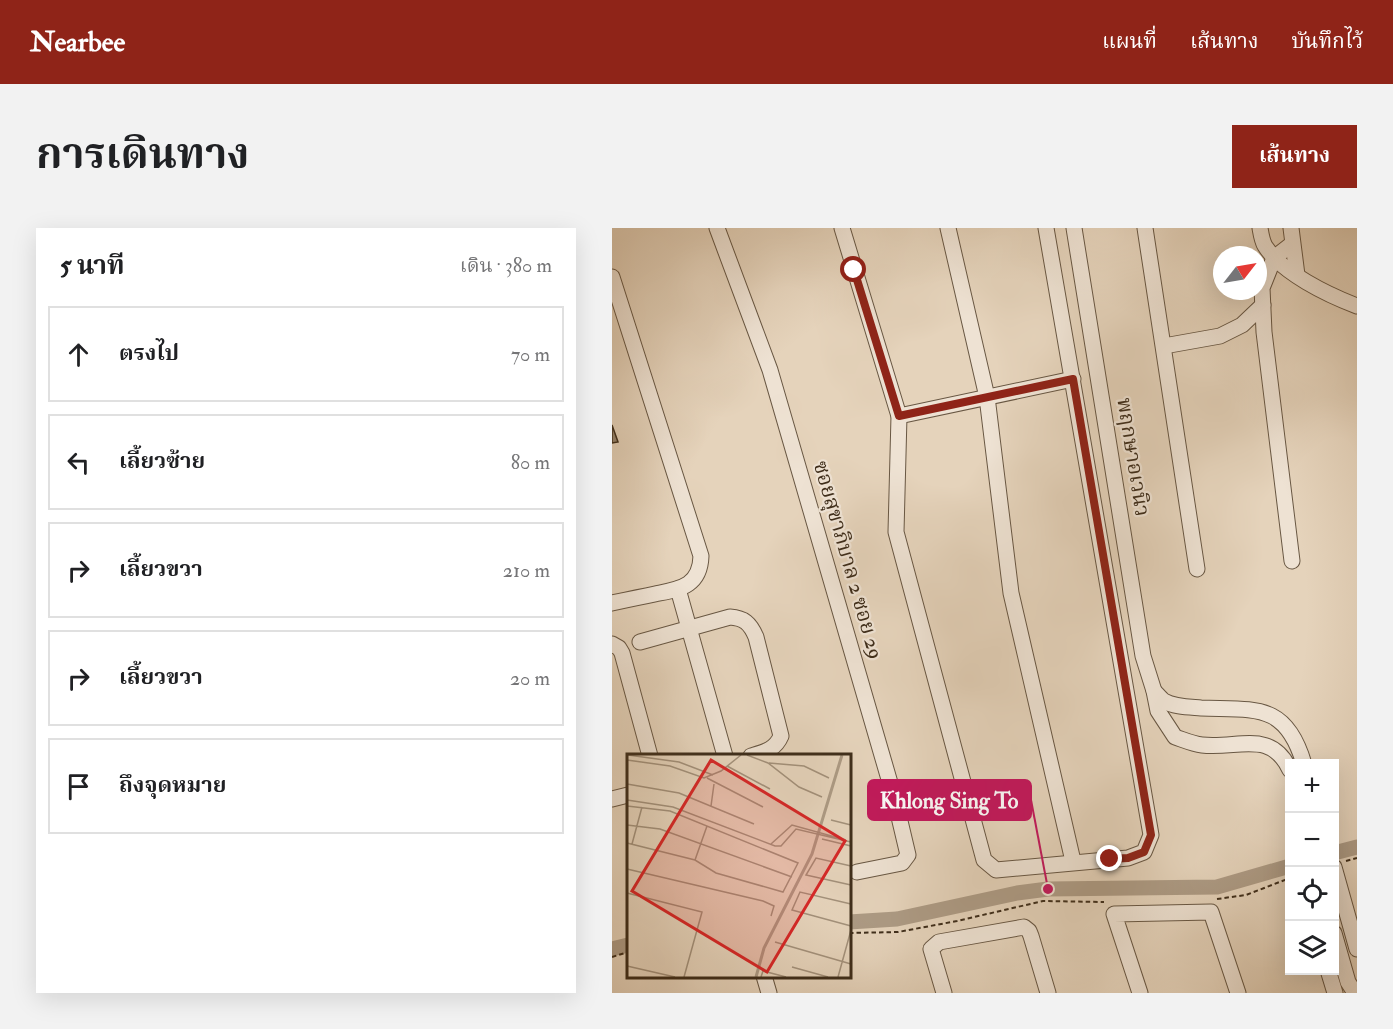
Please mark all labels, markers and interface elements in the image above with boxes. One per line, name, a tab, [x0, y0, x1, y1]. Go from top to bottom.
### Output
text: Nearbee	[30, 25, 125, 60]
text: แผนที่	[1102, 28, 1157, 55]
text: เส้นทาง	[1190, 28, 1258, 55]
text: บันทึกไว้	[1291, 28, 1363, 55]
button: เส้นทาง	[1232, 125, 1357, 188]
text: การเดินทาง	[36, 129, 249, 181]
north arrow	[1213, 246, 1267, 300]
text: 5 นาที	[60, 250, 124, 282]
text: เดิน · 380 m	[460, 253, 552, 278]
route start	[840, 256, 866, 282]
icon: ahead	[62, 338, 95, 371]
text: ตรงไป	[119, 339, 179, 367]
text: 70 m	[511, 342, 550, 367]
street label: พฤกษาอเวนิว	[1110, 396, 1156, 518]
icon: left	[62, 446, 95, 479]
text: เลี้ยวซ้าย	[119, 447, 205, 475]
text: 80 m	[511, 450, 550, 475]
street label: ซอยสุขาภิบาล 2 ซอย 29	[807, 458, 889, 662]
icon: right	[62, 554, 95, 587]
text: เลี้ยวขวา	[119, 555, 203, 583]
text: 210 m	[503, 558, 550, 583]
icon: right	[62, 662, 95, 695]
text: เลี้ยวขวา	[119, 663, 203, 691]
text: 20 m	[510, 666, 550, 691]
inset map	[627, 754, 850, 978]
map controls	[1285, 759, 1339, 975]
button: +	[1285, 759, 1339, 813]
icon: arrive	[62, 770, 95, 803]
text: ถึงจุดหมาย	[119, 771, 226, 799]
callout: Khlong Sing To	[868, 780, 1031, 820]
text: Khlong Sing To	[880, 787, 1019, 816]
button: −	[1285, 813, 1339, 867]
route end	[1096, 845, 1122, 871]
button: locate	[1285, 867, 1339, 921]
button: layers	[1285, 921, 1339, 975]

